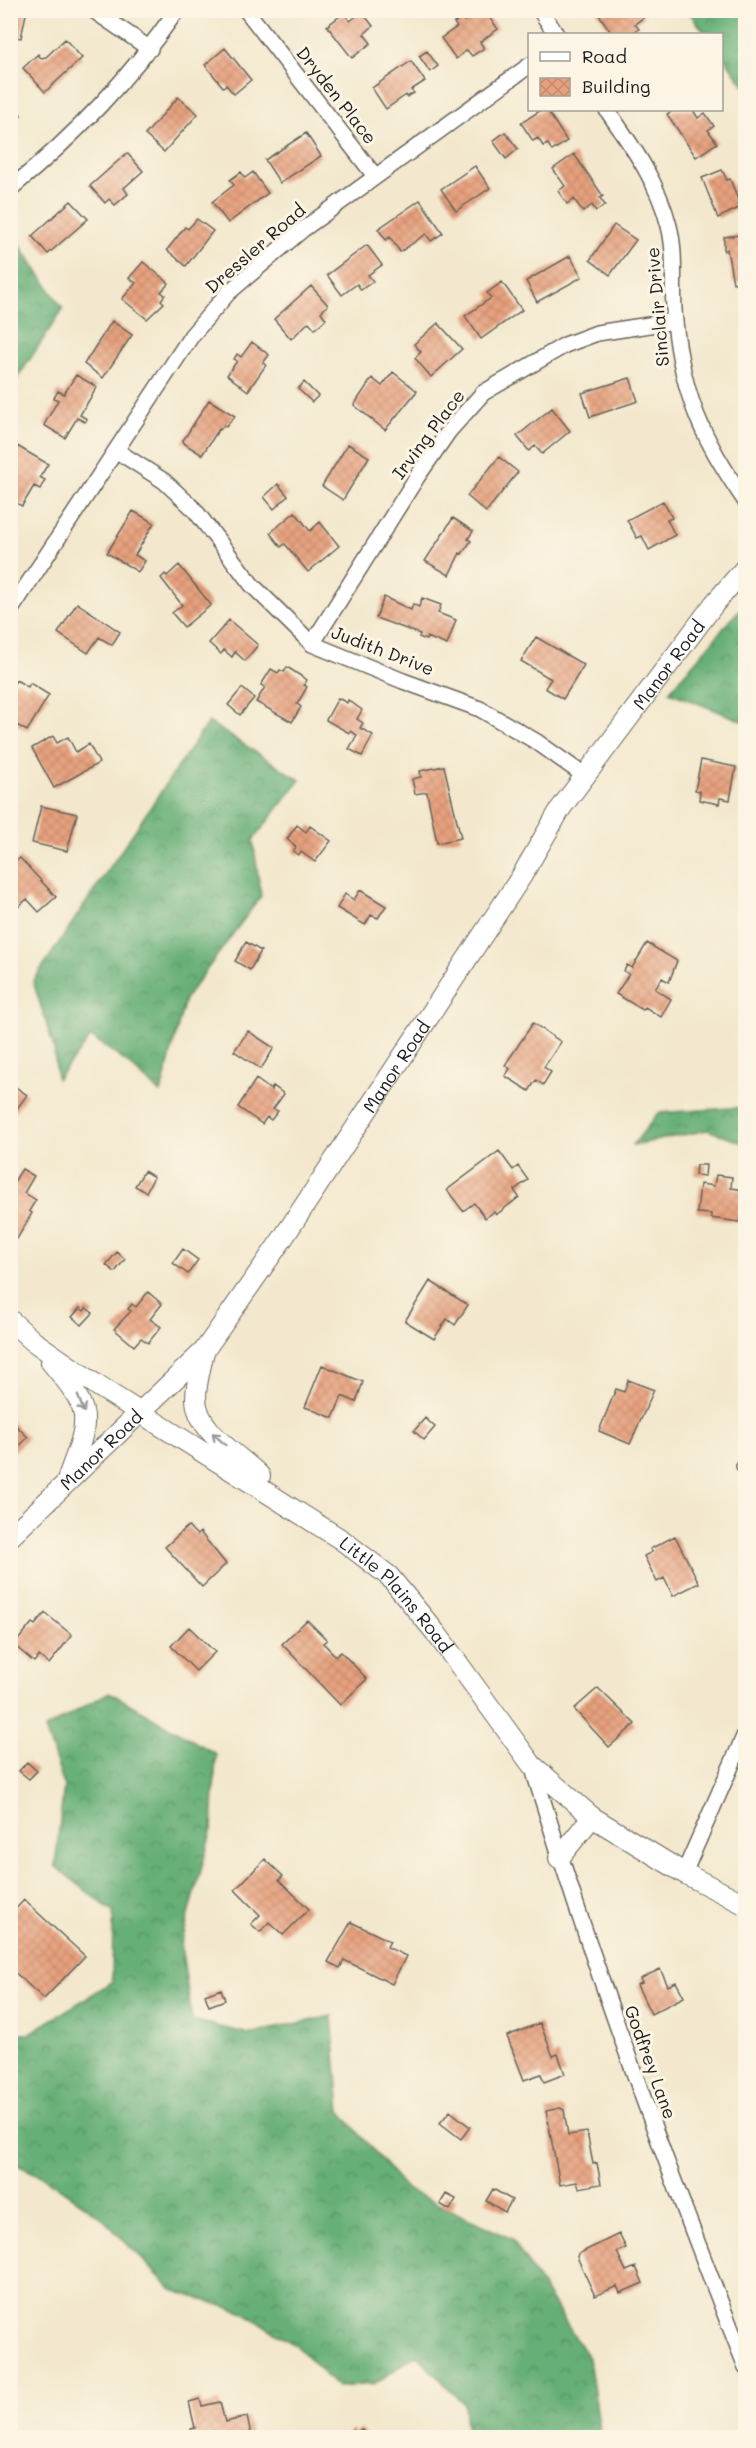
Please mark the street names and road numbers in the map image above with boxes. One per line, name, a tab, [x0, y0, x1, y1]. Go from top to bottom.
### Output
street label: Dryden Place	[291, 41, 383, 149]
street label: Dressler Road	[200, 198, 310, 298]
street label: Sinclair Drive	[640, 246, 674, 368]
street label: Irving Place	[386, 384, 470, 484]
street label: Manor Road	[627, 615, 710, 714]
street label: Judith Drive	[328, 619, 438, 681]
street label: Manor Road	[357, 1016, 435, 1117]
street label: Manor Road	[54, 1404, 147, 1495]
street label: Little Plains Road	[335, 1531, 458, 1657]
street label: Godfrey Lane	[619, 2002, 683, 2122]

